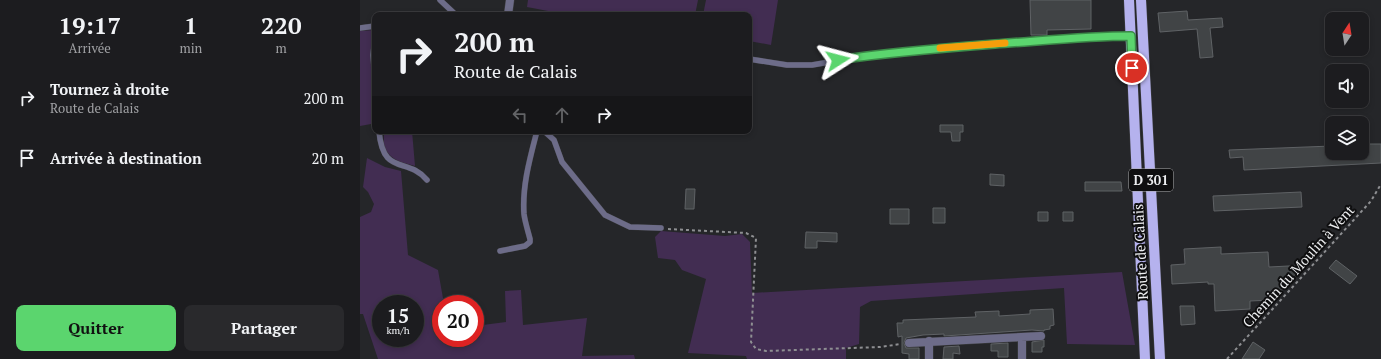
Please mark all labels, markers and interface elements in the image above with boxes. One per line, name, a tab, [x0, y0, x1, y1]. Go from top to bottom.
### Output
text: 19:17	[58, 9, 121, 41]
text: 1	[184, 9, 198, 41]
text: 220	[261, 9, 301, 41]
north arrow	[1325, 12, 1369, 56]
map controls	[1325, 12, 1369, 160]
text: 200 m	[454, 23, 535, 60]
icon: right	[388, 28, 440, 80]
text: Arrivée	[69, 39, 111, 57]
text: min	[179, 39, 202, 57]
text: m	[276, 39, 287, 57]
position arrow	[817, 39, 859, 81]
pin	[1115, 51, 1149, 85]
icon: arrive	[1121, 57, 1143, 79]
text: Route de Calais	[454, 59, 577, 83]
button: sound	[1325, 64, 1369, 108]
text: Tournez à droite	[50, 79, 169, 99]
icon: right	[16, 87, 38, 109]
text: 200 m	[303, 88, 344, 108]
text: Route de Calais	[50, 99, 139, 117]
icon: left	[509, 104, 531, 126]
icon: ahead	[551, 104, 573, 126]
icon: right	[593, 104, 615, 126]
button: layers	[1325, 116, 1369, 160]
icon: arrive	[16, 147, 38, 169]
text: Arrivée à destination	[50, 148, 202, 168]
text: 20 m	[311, 148, 344, 168]
road number: D 301	[1129, 169, 1173, 191]
street label: Chemin du Moulin à Vent	[1238, 200, 1359, 331]
street label: Route de Calais	[1128, 204, 1152, 300]
speed limit sign: 20	[432, 295, 484, 347]
text: 15	[387, 302, 409, 329]
button: Quitter	[16, 305, 176, 351]
button: Partager	[184, 305, 344, 351]
text: km/h	[386, 324, 410, 337]

